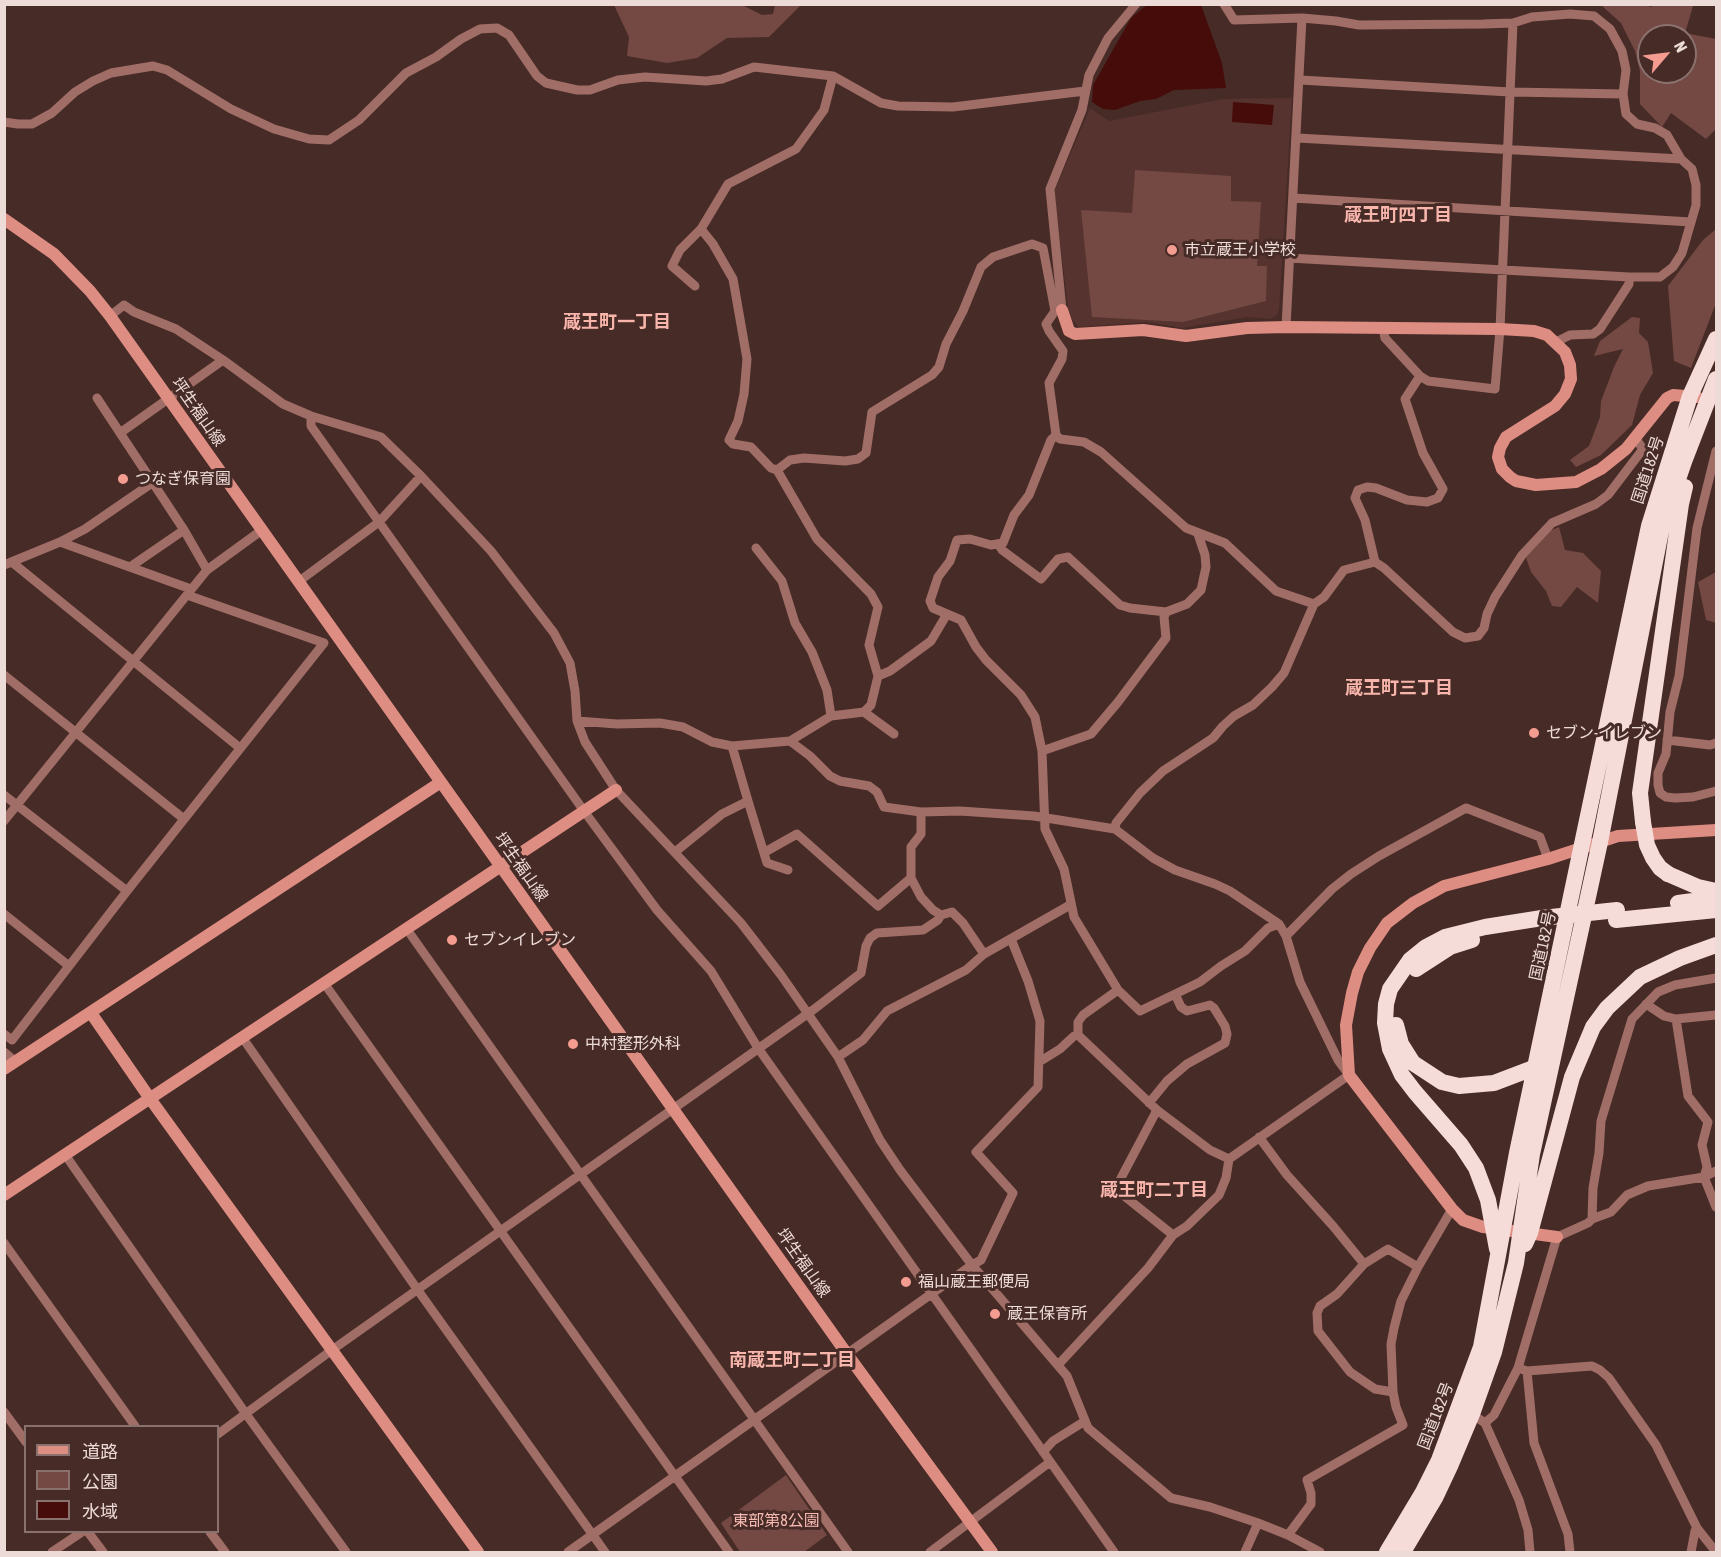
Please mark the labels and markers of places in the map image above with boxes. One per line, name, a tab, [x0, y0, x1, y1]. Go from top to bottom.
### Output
place label: 市立蔵王小学校	[1184, 240, 1296, 260]
marker: 市立蔵王小学校	[1165, 243, 1179, 257]
place label: つなぎ保育園	[135, 469, 231, 489]
marker: つなぎ保育園	[116, 472, 130, 486]
place label: セブン-イレブン	[1546, 723, 1662, 743]
marker: セブン-イレブン	[1527, 726, 1541, 740]
place label: セブンイレブン	[464, 930, 576, 950]
marker: セブンイレブン	[445, 933, 459, 947]
place label: 中村整形外科	[585, 1034, 681, 1054]
marker: 中村整形外科	[566, 1037, 580, 1051]
place label: 福山蔵王郵便局	[918, 1272, 1030, 1292]
marker: 福山蔵王郵便局	[899, 1275, 913, 1289]
place label: 蔵王保育所	[1007, 1304, 1087, 1324]
marker: 蔵王保育所	[988, 1307, 1002, 1321]

